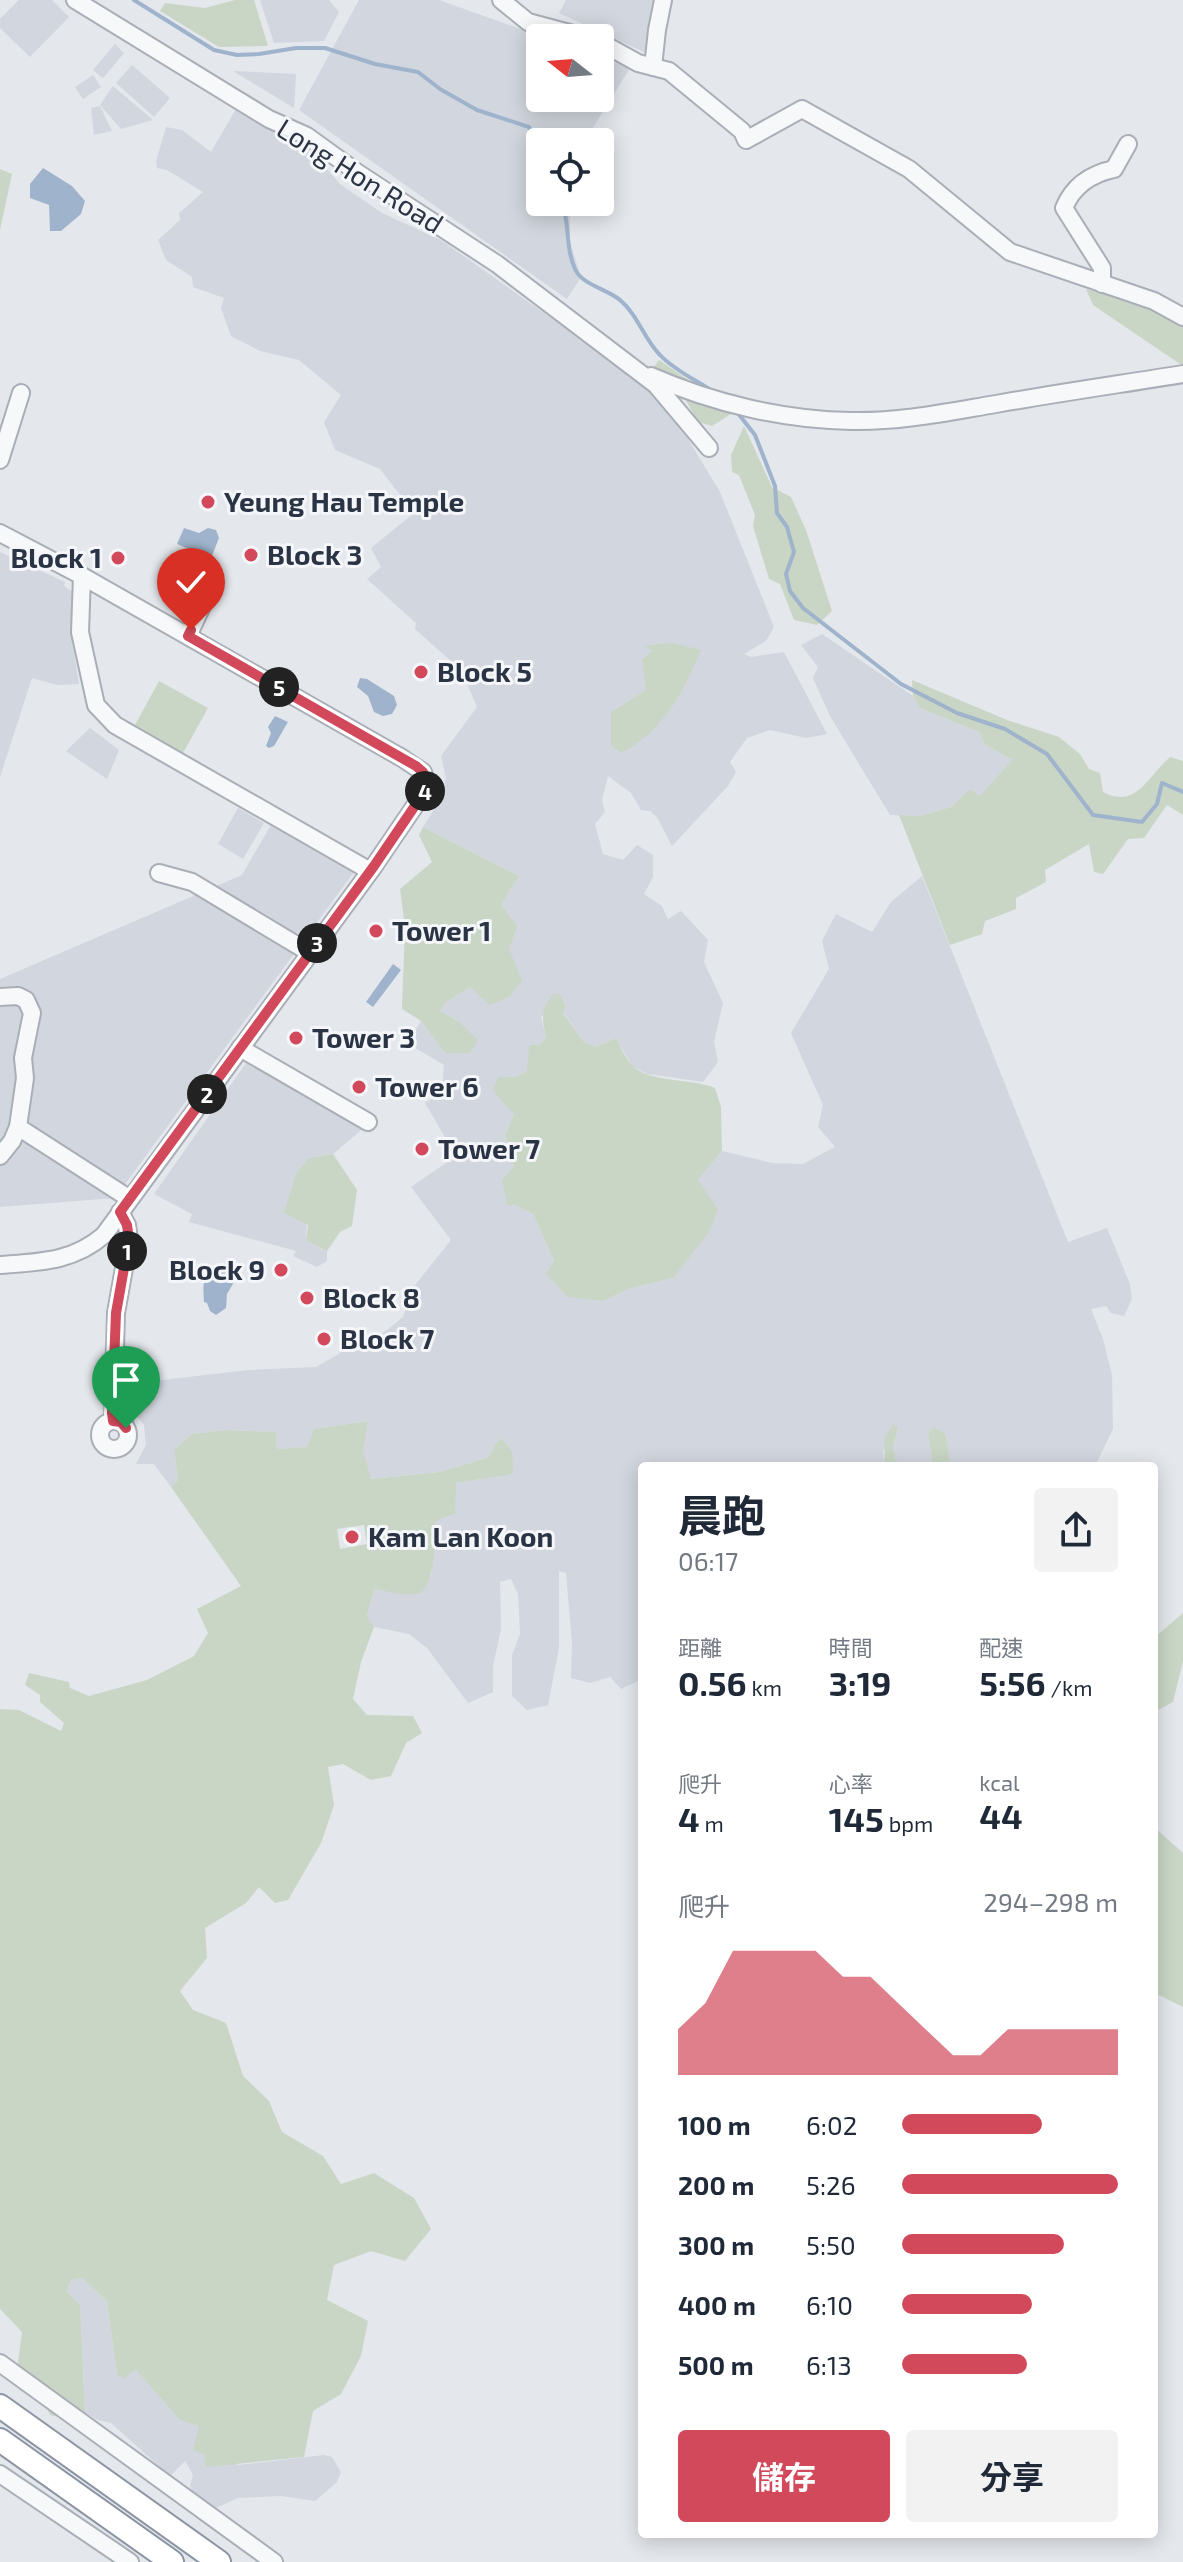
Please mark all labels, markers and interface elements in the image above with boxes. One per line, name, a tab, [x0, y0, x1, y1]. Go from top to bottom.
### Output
north arrow	[526, 24, 614, 112]
map controls	[526, 24, 614, 216]
street label: Long Hon Road	[271, 110, 450, 240]
button: locate	[526, 128, 614, 216]
place label: Yeung Hau Temple	[224, 484, 464, 518]
marker: Yeung Hau Temple	[199, 493, 217, 511]
place label: Block 3	[267, 537, 362, 571]
place label: Block 1	[10, 540, 102, 574]
marker: Block 3	[242, 546, 260, 564]
pin	[157, 548, 225, 630]
marker: Block 1	[109, 549, 127, 567]
icon: check	[169, 560, 213, 604]
place label: Block 5	[437, 654, 532, 688]
marker: Block 5	[412, 663, 430, 681]
pin: 5	[259, 667, 299, 707]
text: 5	[273, 674, 285, 700]
pin: 4	[405, 771, 445, 811]
text: 4	[418, 778, 432, 804]
place label: Tower 1	[392, 913, 491, 947]
marker: Tower 1	[367, 922, 385, 940]
pin: 3	[297, 923, 337, 963]
text: 3	[311, 930, 323, 956]
place label: Tower 3	[312, 1020, 415, 1054]
marker: Tower 3	[287, 1029, 305, 1047]
place label: Tower 6	[375, 1069, 479, 1103]
pin: 2	[187, 1074, 227, 1114]
marker: Tower 6	[350, 1078, 368, 1096]
text: 2	[201, 1081, 213, 1107]
place label: Tower 7	[438, 1131, 540, 1165]
marker: Tower 7	[413, 1140, 431, 1158]
pin: 1	[107, 1231, 147, 1271]
text: 1	[122, 1238, 132, 1264]
place label: Block 9	[169, 1252, 265, 1286]
marker: Block 9	[272, 1261, 290, 1279]
place label: Block 8	[323, 1280, 420, 1314]
marker: Block 8	[298, 1289, 316, 1307]
place label: Block 7	[340, 1321, 434, 1355]
marker: Block 7	[315, 1330, 333, 1348]
pin	[92, 1346, 160, 1428]
icon: arrive	[104, 1358, 148, 1402]
text: 晨跑	[678, 1488, 766, 1541]
button: share	[1034, 1488, 1118, 1572]
place label: Kam Lan Koon	[368, 1519, 553, 1553]
marker: Kam Lan Koon	[343, 1528, 361, 1546]
text: 06:17	[678, 1545, 738, 1576]
text: 距離	[678, 1634, 722, 1660]
text: 時間	[829, 1634, 873, 1660]
text: 配速	[979, 1634, 1023, 1660]
text: 0.56	[678, 1662, 747, 1703]
text: 3:19	[829, 1662, 891, 1703]
text: 5:56	[979, 1662, 1046, 1703]
text: km	[747, 1674, 782, 1700]
text: /km	[1046, 1674, 1092, 1700]
text: kcal	[979, 1769, 1020, 1795]
text: 爬升	[678, 1770, 722, 1796]
text: 心率	[829, 1770, 873, 1796]
text: 44	[979, 1795, 1023, 1836]
text: 4	[678, 1798, 700, 1839]
text: 145	[829, 1798, 884, 1839]
text: m	[700, 1810, 724, 1836]
text: bpm	[884, 1810, 933, 1836]
text: 294–298 m	[983, 1886, 1118, 1917]
text: 爬升	[678, 1890, 730, 1921]
text: 100 m	[678, 2109, 751, 2140]
text: 6:02	[806, 2109, 857, 2140]
text: 200 m	[678, 2169, 754, 2200]
text: 5:26	[806, 2169, 856, 2200]
text: 300 m	[678, 2229, 754, 2260]
text: 5:50	[806, 2229, 856, 2260]
text: 400 m	[678, 2289, 756, 2320]
text: 6:10	[806, 2289, 853, 2320]
text: 500 m	[678, 2349, 754, 2380]
text: 6:13	[806, 2349, 852, 2380]
button: 儲存	[678, 2430, 890, 2522]
button: 分享	[906, 2430, 1118, 2522]

